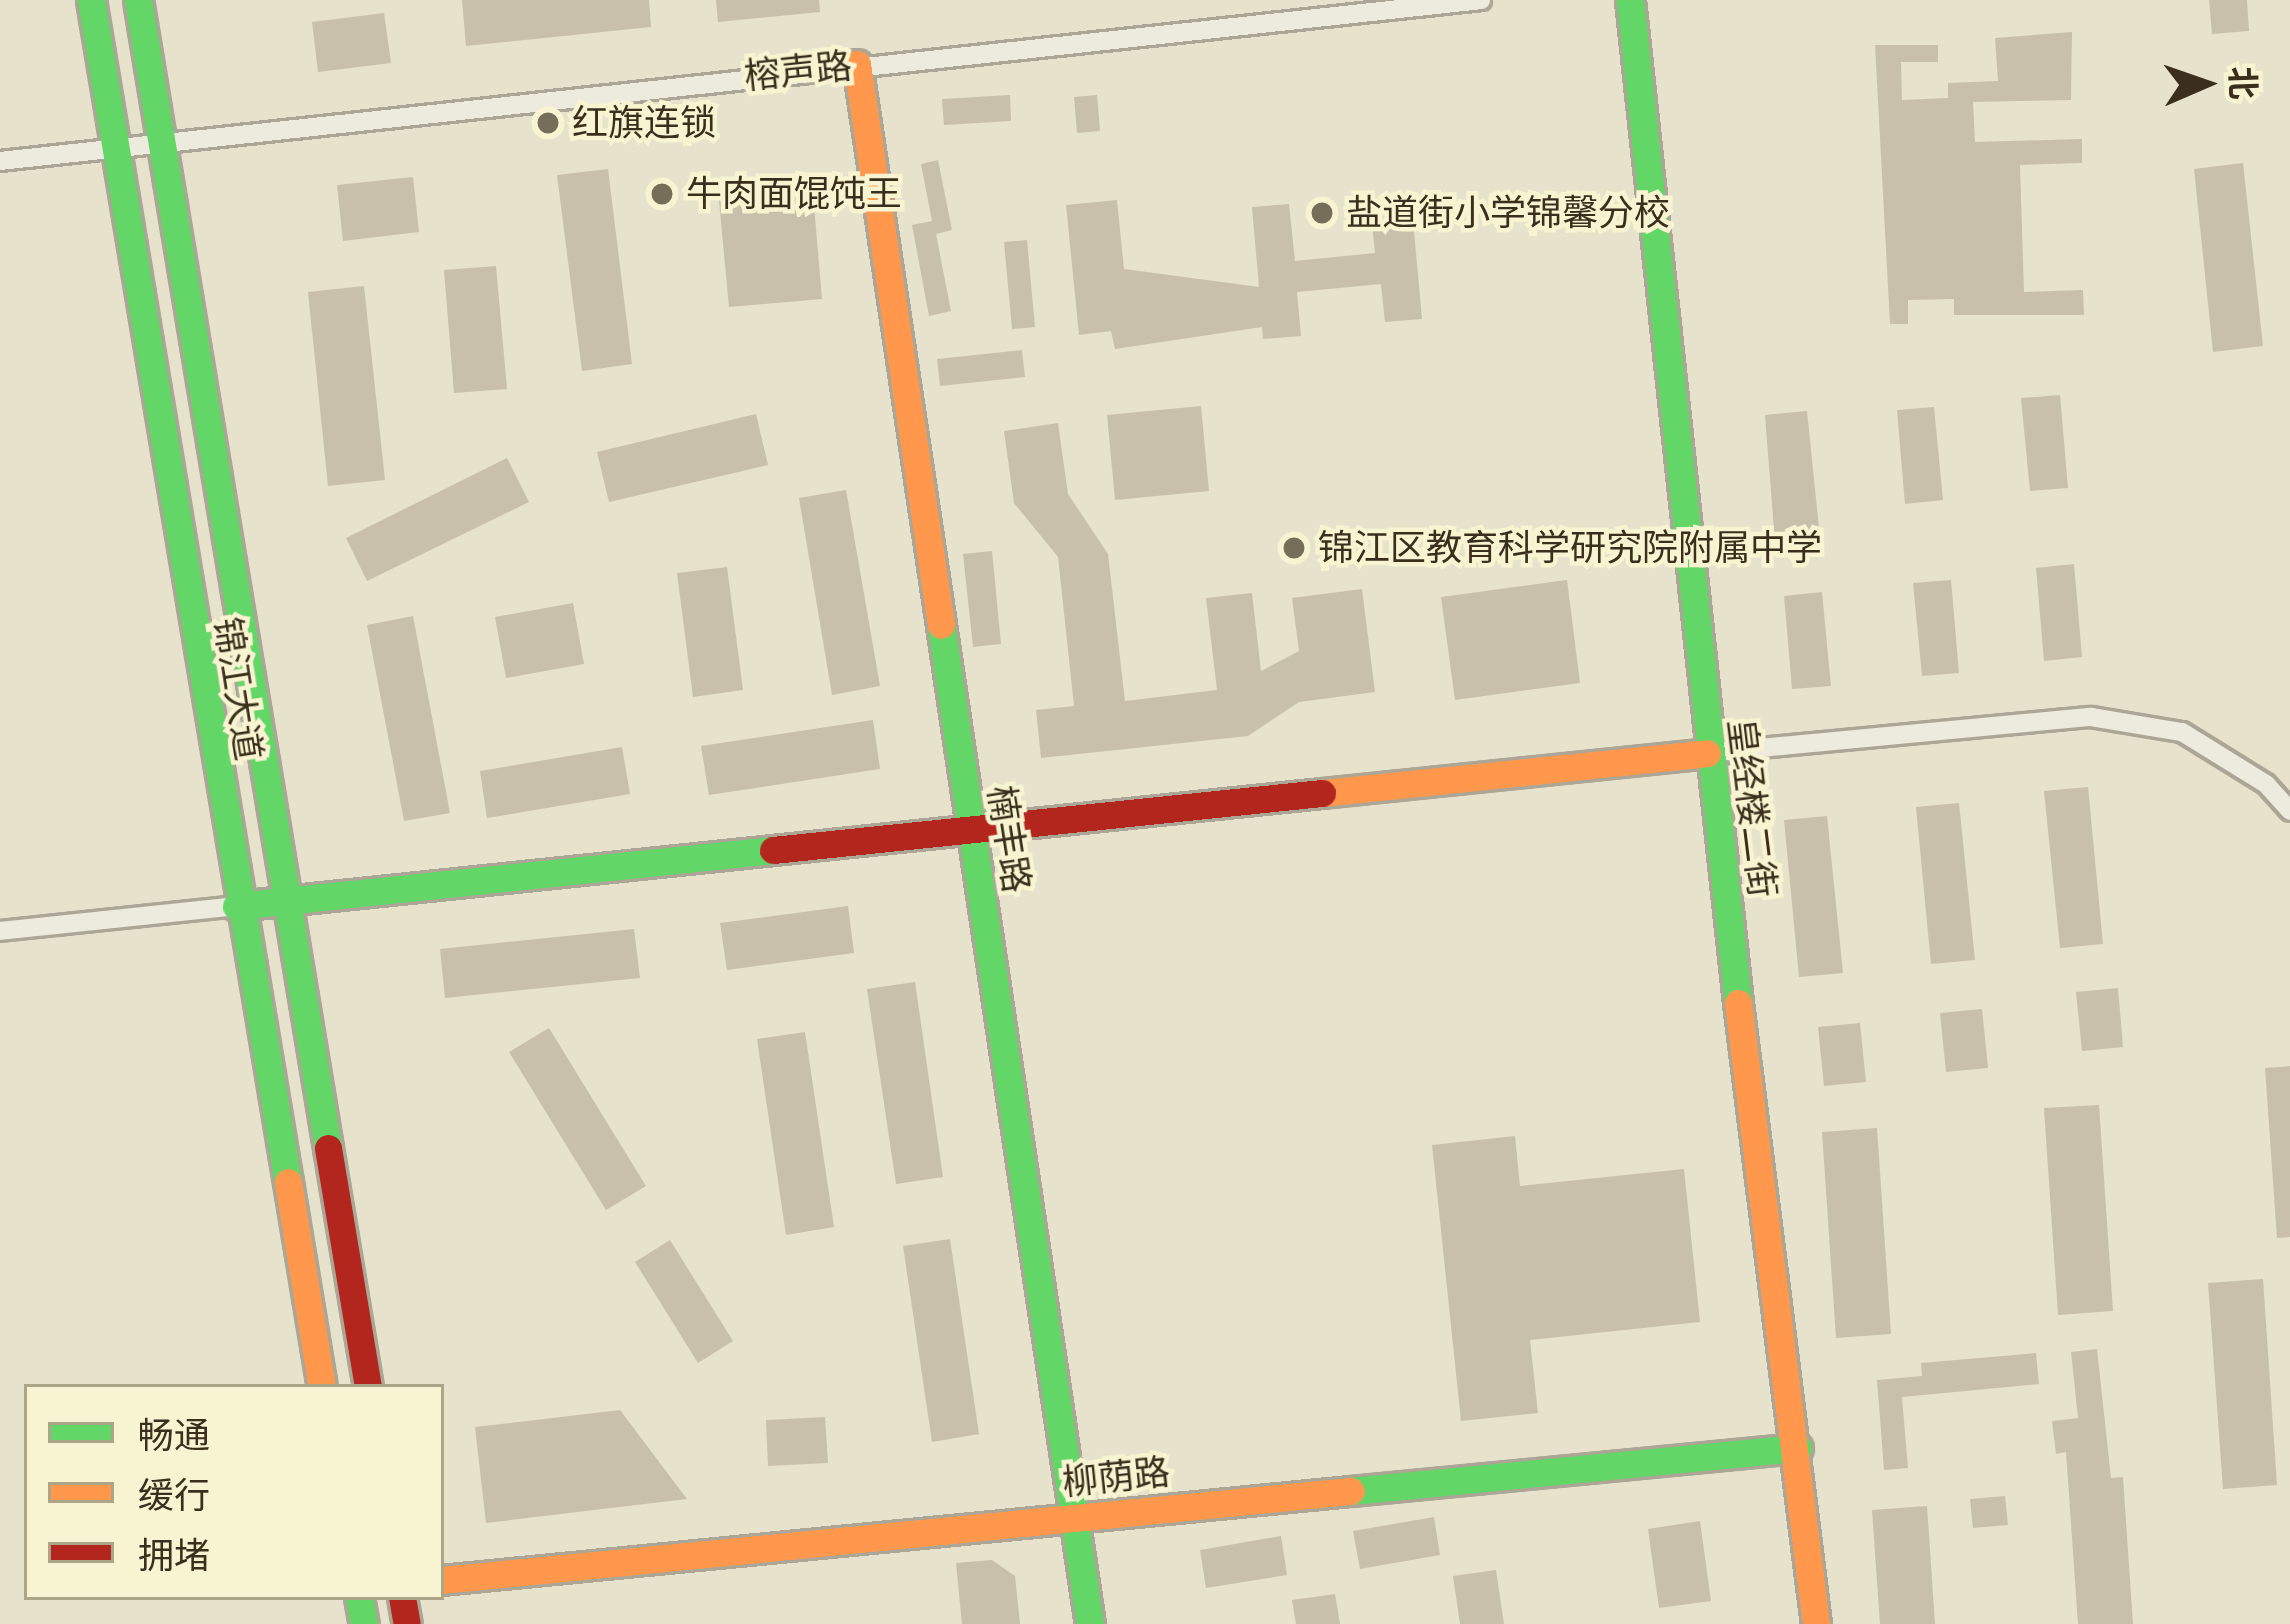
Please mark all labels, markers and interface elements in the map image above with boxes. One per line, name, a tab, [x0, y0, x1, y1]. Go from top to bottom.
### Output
north arrow	[2146, 24, 2266, 144]
street label: 榕声路	[742, 44, 854, 98]
text: 北	[2221, 66, 2264, 100]
place label: 红旗连锁	[572, 101, 716, 145]
marker: 红旗连锁	[535, 110, 561, 136]
place label: 牛肉面馄饨王	[686, 172, 902, 216]
marker: 牛肉面馄饨王	[649, 181, 675, 207]
place label: 盐道街小学锦馨分校	[1346, 191, 1670, 235]
marker: 盐道街小学锦馨分校	[1309, 200, 1335, 226]
place label: 锦江区教育科学研究院附属中学	[1318, 526, 1822, 570]
marker: 锦江区教育科学研究院附属中学	[1281, 535, 1307, 561]
street label: 锦江大道	[205, 615, 271, 763]
street label: 皇经楼二街	[1720, 716, 1784, 900]
street label: 楠丰路	[979, 782, 1039, 896]
legend	[24, 1384, 444, 1600]
text: 畅通	[138, 1413, 210, 1458]
street label: 柳荫路	[1060, 1450, 1172, 1504]
text: 缓行	[138, 1473, 210, 1518]
text: 拥堵	[138, 1533, 210, 1578]

